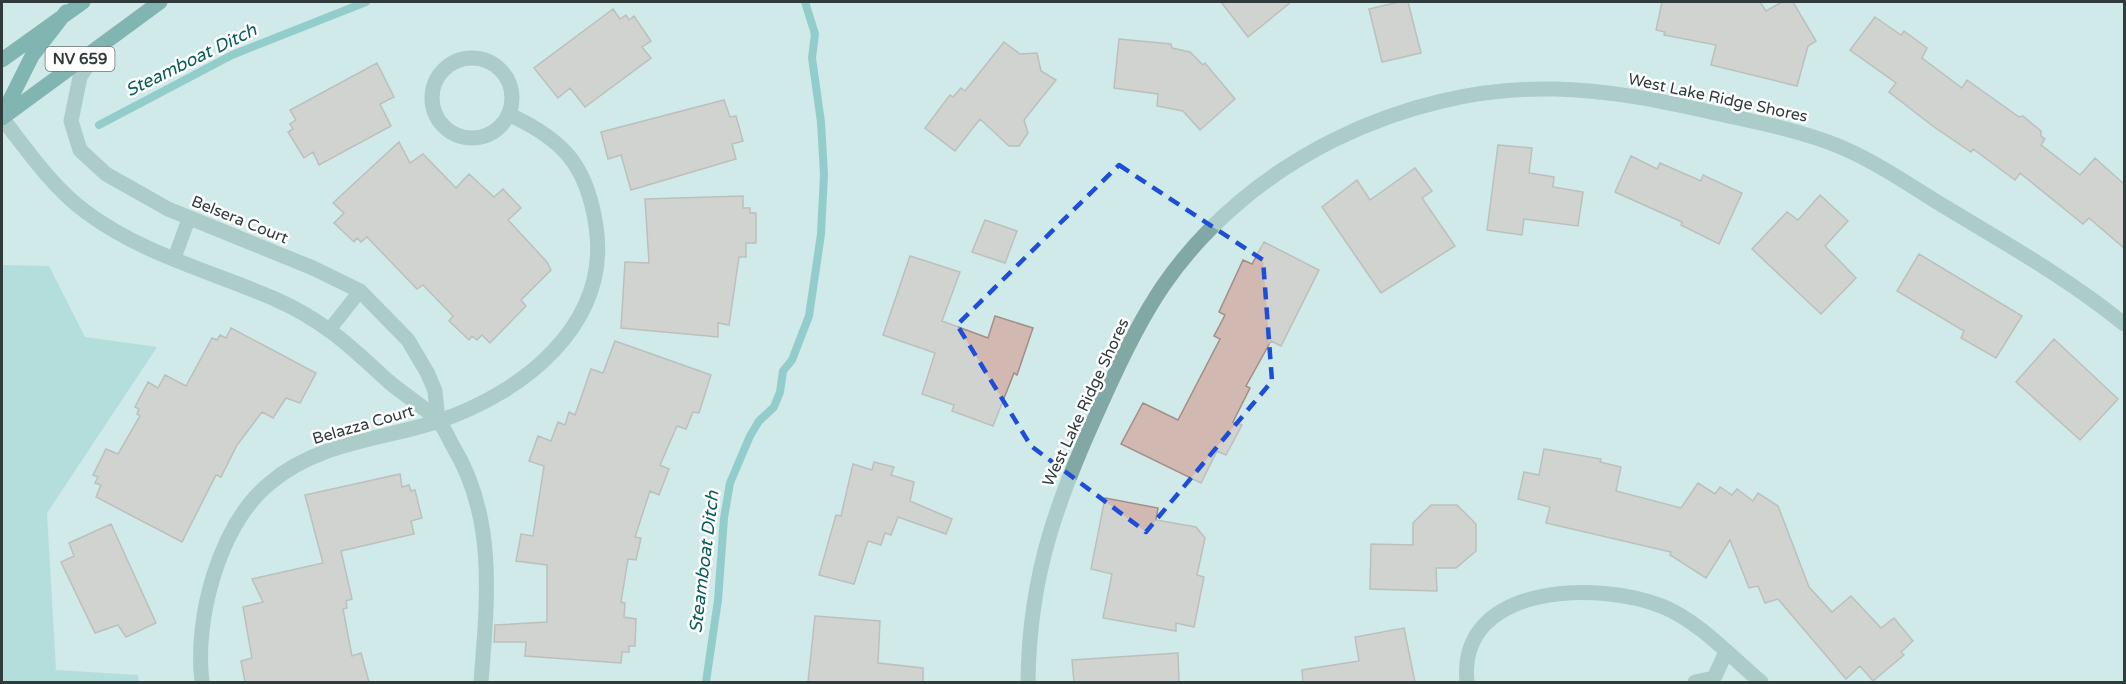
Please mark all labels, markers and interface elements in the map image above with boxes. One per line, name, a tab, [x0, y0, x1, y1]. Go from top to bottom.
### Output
water label: Steamboat Ditch	[122, 18, 261, 101]
road number: NV 659	[46, 47, 115, 71]
street label: West Lake Ridge Shores	[1626, 69, 1809, 127]
street label: Belsera Court	[188, 191, 291, 248]
street label: West Lake Ridge Shores	[1038, 315, 1134, 490]
street label: Belazza Court	[310, 401, 416, 449]
water label: Steamboat Ditch	[684, 489, 724, 634]

